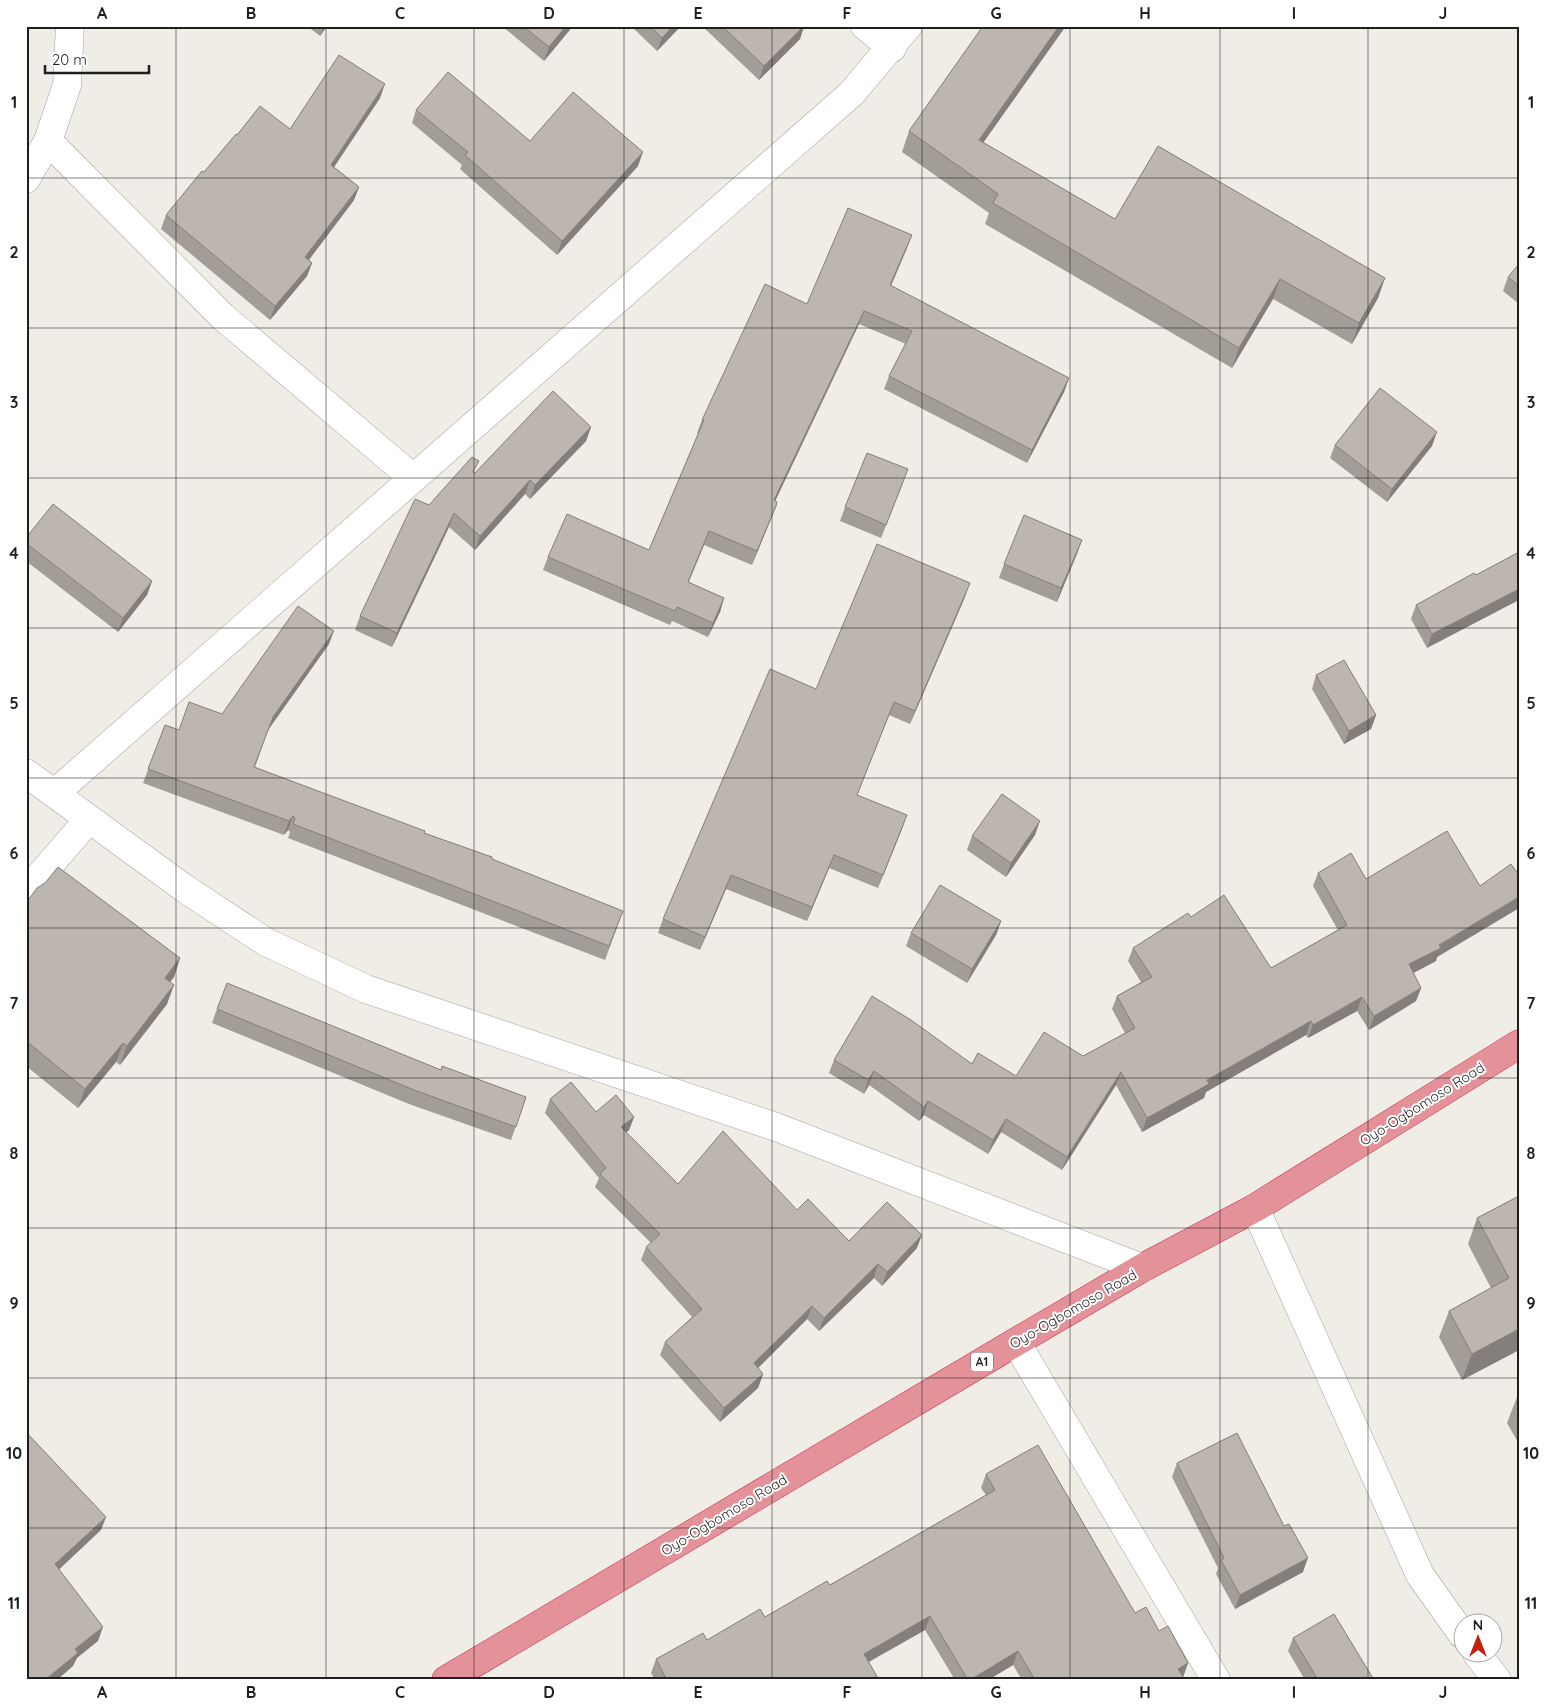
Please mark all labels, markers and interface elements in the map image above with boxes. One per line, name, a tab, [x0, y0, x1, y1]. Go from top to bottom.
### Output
text: A	[97, 3, 108, 23]
text: B	[246, 3, 256, 23]
text: C	[395, 3, 405, 23]
text: D	[543, 3, 555, 23]
text: E	[693, 3, 703, 23]
text: F	[843, 3, 852, 23]
text: G	[990, 3, 1002, 23]
text: H	[1139, 3, 1151, 23]
text: I	[1292, 3, 1296, 23]
text: J	[1439, 3, 1447, 23]
scale bar	[45, 42, 149, 74]
text: 20 m	[52, 50, 87, 69]
text: 1	[11, 92, 17, 112]
text: 1	[1528, 92, 1534, 112]
text: 2	[9, 242, 19, 262]
text: 2	[1526, 242, 1536, 262]
text: 3	[10, 392, 18, 412]
text: 3	[1527, 392, 1535, 412]
text: 4	[9, 543, 19, 563]
text: 4	[1526, 543, 1536, 563]
text: 5	[9, 693, 19, 713]
text: 5	[1526, 693, 1536, 713]
text: 6	[10, 843, 19, 863]
text: 6	[1527, 843, 1536, 863]
text: 7	[10, 993, 19, 1013]
text: 7	[1527, 993, 1536, 1013]
street label: Oyo-Ogbomoso Road	[1356, 1058, 1488, 1150]
text: 8	[10, 1143, 19, 1163]
text: 8	[1527, 1143, 1536, 1163]
street label: Oyo-Ogbomoso Road	[1006, 1265, 1140, 1353]
text: 9	[9, 1293, 19, 1313]
text: 9	[1526, 1293, 1536, 1313]
road number: A1	[971, 1352, 993, 1371]
text: 10	[6, 1443, 22, 1463]
text: 10	[1523, 1443, 1539, 1463]
street label: Oyo-Ogbomoso Road	[658, 1470, 790, 1560]
text: 11	[8, 1593, 20, 1613]
text: 11	[1525, 1593, 1537, 1613]
north arrow	[1452, 1614, 1502, 1664]
text: N	[1473, 1616, 1483, 1634]
text: A	[97, 1682, 108, 1702]
text: B	[246, 1682, 256, 1702]
text: C	[395, 1682, 405, 1702]
text: D	[543, 1682, 555, 1702]
text: E	[693, 1682, 703, 1702]
text: F	[843, 1682, 852, 1702]
text: G	[990, 1682, 1002, 1702]
text: H	[1139, 1682, 1151, 1702]
text: I	[1292, 1682, 1296, 1702]
text: J	[1439, 1682, 1447, 1702]

